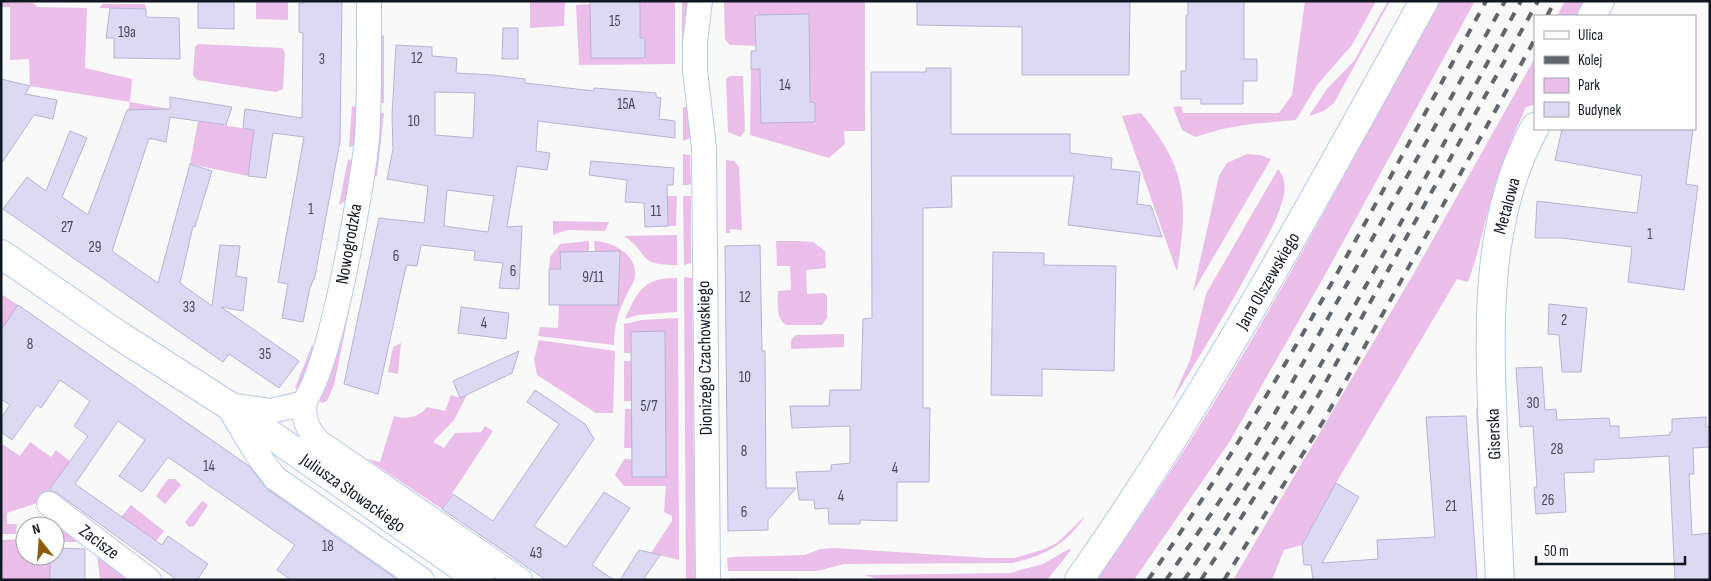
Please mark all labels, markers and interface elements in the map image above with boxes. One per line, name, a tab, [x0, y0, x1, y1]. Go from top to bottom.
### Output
house number: 15	[609, 12, 621, 31]
legend	[1534, 15, 1696, 130]
house number: 19a	[118, 23, 136, 42]
text: Ulica	[1578, 26, 1603, 45]
house number: 12	[411, 49, 423, 68]
house number: 3	[319, 50, 325, 69]
text: Kolej	[1578, 51, 1603, 70]
house number: 14	[779, 76, 791, 95]
text: Park	[1578, 76, 1600, 95]
house number: 15A	[617, 95, 635, 114]
text: Budynek	[1578, 101, 1621, 120]
house number: 10	[408, 112, 420, 131]
street label: Metalowa	[1489, 175, 1525, 237]
house number: 1	[308, 200, 314, 219]
street label: Nowogrodzka	[332, 202, 366, 286]
house number: 11	[651, 202, 662, 221]
house number: 27	[61, 218, 73, 237]
house number: 1	[1647, 225, 1653, 244]
street label: Jana Olszewskiego	[1231, 229, 1304, 334]
house number: 29	[89, 238, 101, 257]
house number: 6	[393, 247, 399, 266]
house number: 6	[510, 262, 516, 281]
house number: 9/11	[582, 268, 605, 287]
street label: Dionizego Czachowskiego	[693, 281, 717, 435]
house number: 12	[739, 288, 751, 307]
house number: 33	[183, 298, 195, 317]
house number: 2	[1561, 311, 1567, 330]
house number: 4	[481, 314, 487, 333]
house number: 8	[27, 335, 33, 354]
house number: 35	[259, 345, 271, 364]
house number: 10	[739, 368, 751, 387]
house number: 30	[1527, 394, 1539, 413]
house number: 5/7	[640, 397, 658, 416]
street label: Giserska	[1483, 408, 1505, 460]
house number: 28	[1551, 440, 1563, 459]
house number: 8	[741, 442, 747, 461]
street label: Juliusza Słowackiego	[296, 449, 409, 537]
house number: 14	[203, 457, 215, 476]
house number: 4	[892, 459, 898, 478]
house number: 4	[838, 487, 844, 506]
house number: 26	[1542, 491, 1554, 510]
house number: 21	[1445, 497, 1457, 516]
house number: 6	[741, 503, 747, 522]
north arrow	[15, 516, 65, 566]
text: N	[30, 520, 42, 538]
street label: Zacisze	[75, 520, 123, 564]
scale bar	[1536, 534, 1685, 566]
house number: 18	[322, 537, 334, 556]
text: 50 m	[1544, 542, 1569, 561]
house number: 43	[530, 544, 542, 563]

